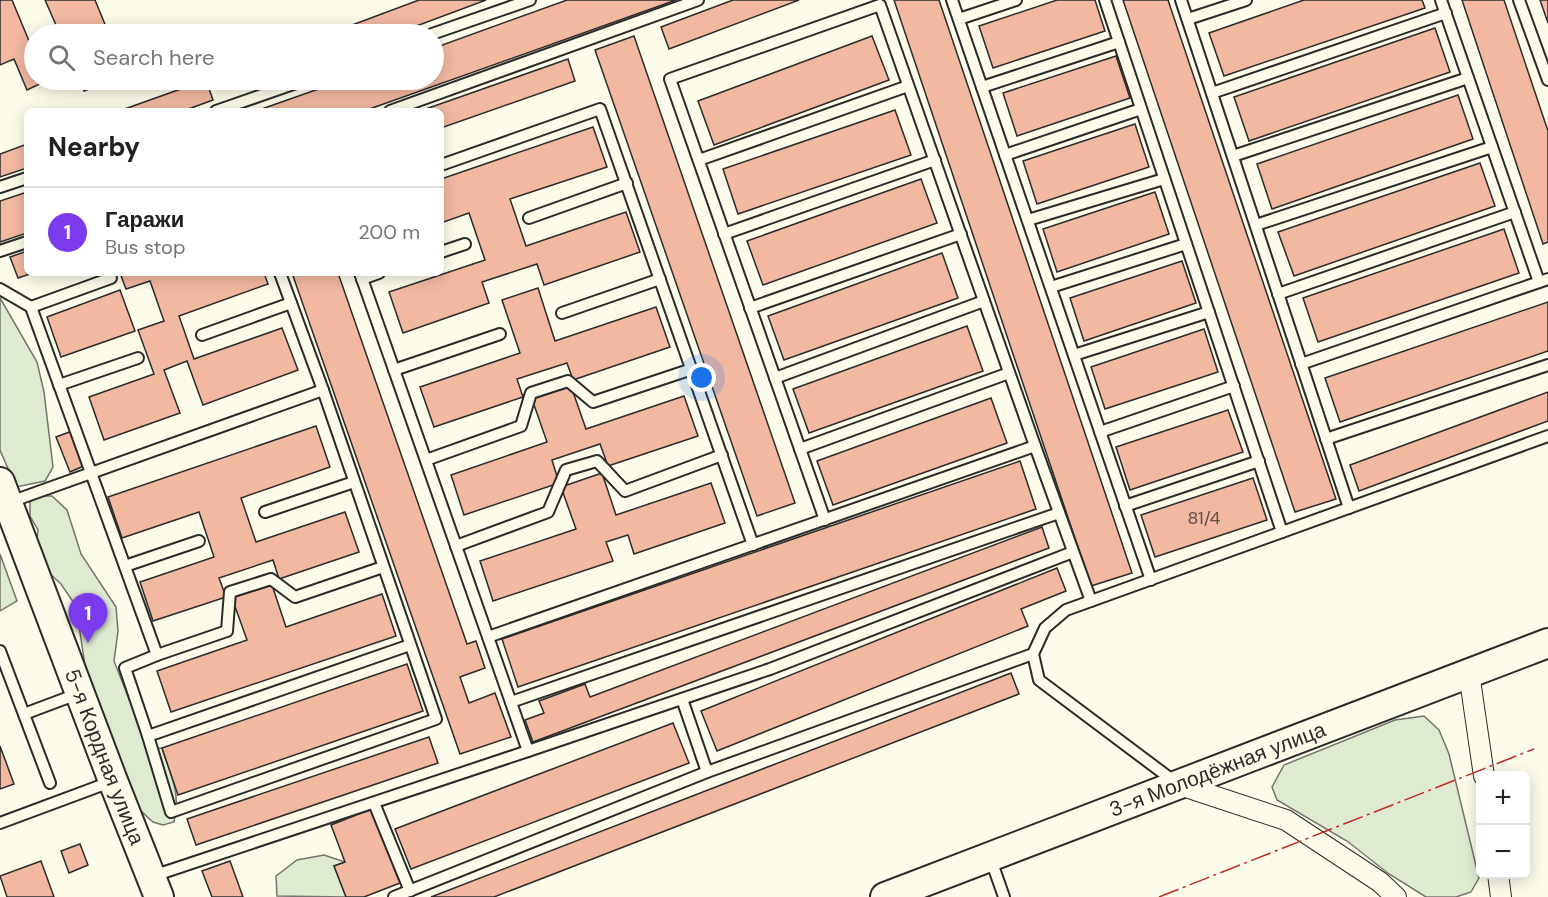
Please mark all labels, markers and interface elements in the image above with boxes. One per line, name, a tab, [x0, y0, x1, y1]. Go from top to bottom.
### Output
search box	[24, 24, 444, 90]
icon: search	[45, 41, 78, 74]
text: Search here	[93, 43, 214, 72]
text: Nearby	[48, 130, 140, 164]
text: Гаражи	[105, 205, 184, 234]
text: 1	[64, 219, 71, 245]
text: 200 m	[358, 219, 420, 245]
text: Bus stop	[105, 234, 185, 260]
your location	[687, 363, 716, 392]
house number: 81/4	[1188, 506, 1221, 530]
pin: 1	[68, 594, 107, 643]
street label: 5-я Кордная улица	[58, 665, 151, 849]
street label: 3-я Молодёжная улица	[1105, 715, 1330, 824]
map controls	[1476, 771, 1530, 879]
button: +	[1476, 771, 1530, 825]
button: −	[1476, 825, 1530, 879]

